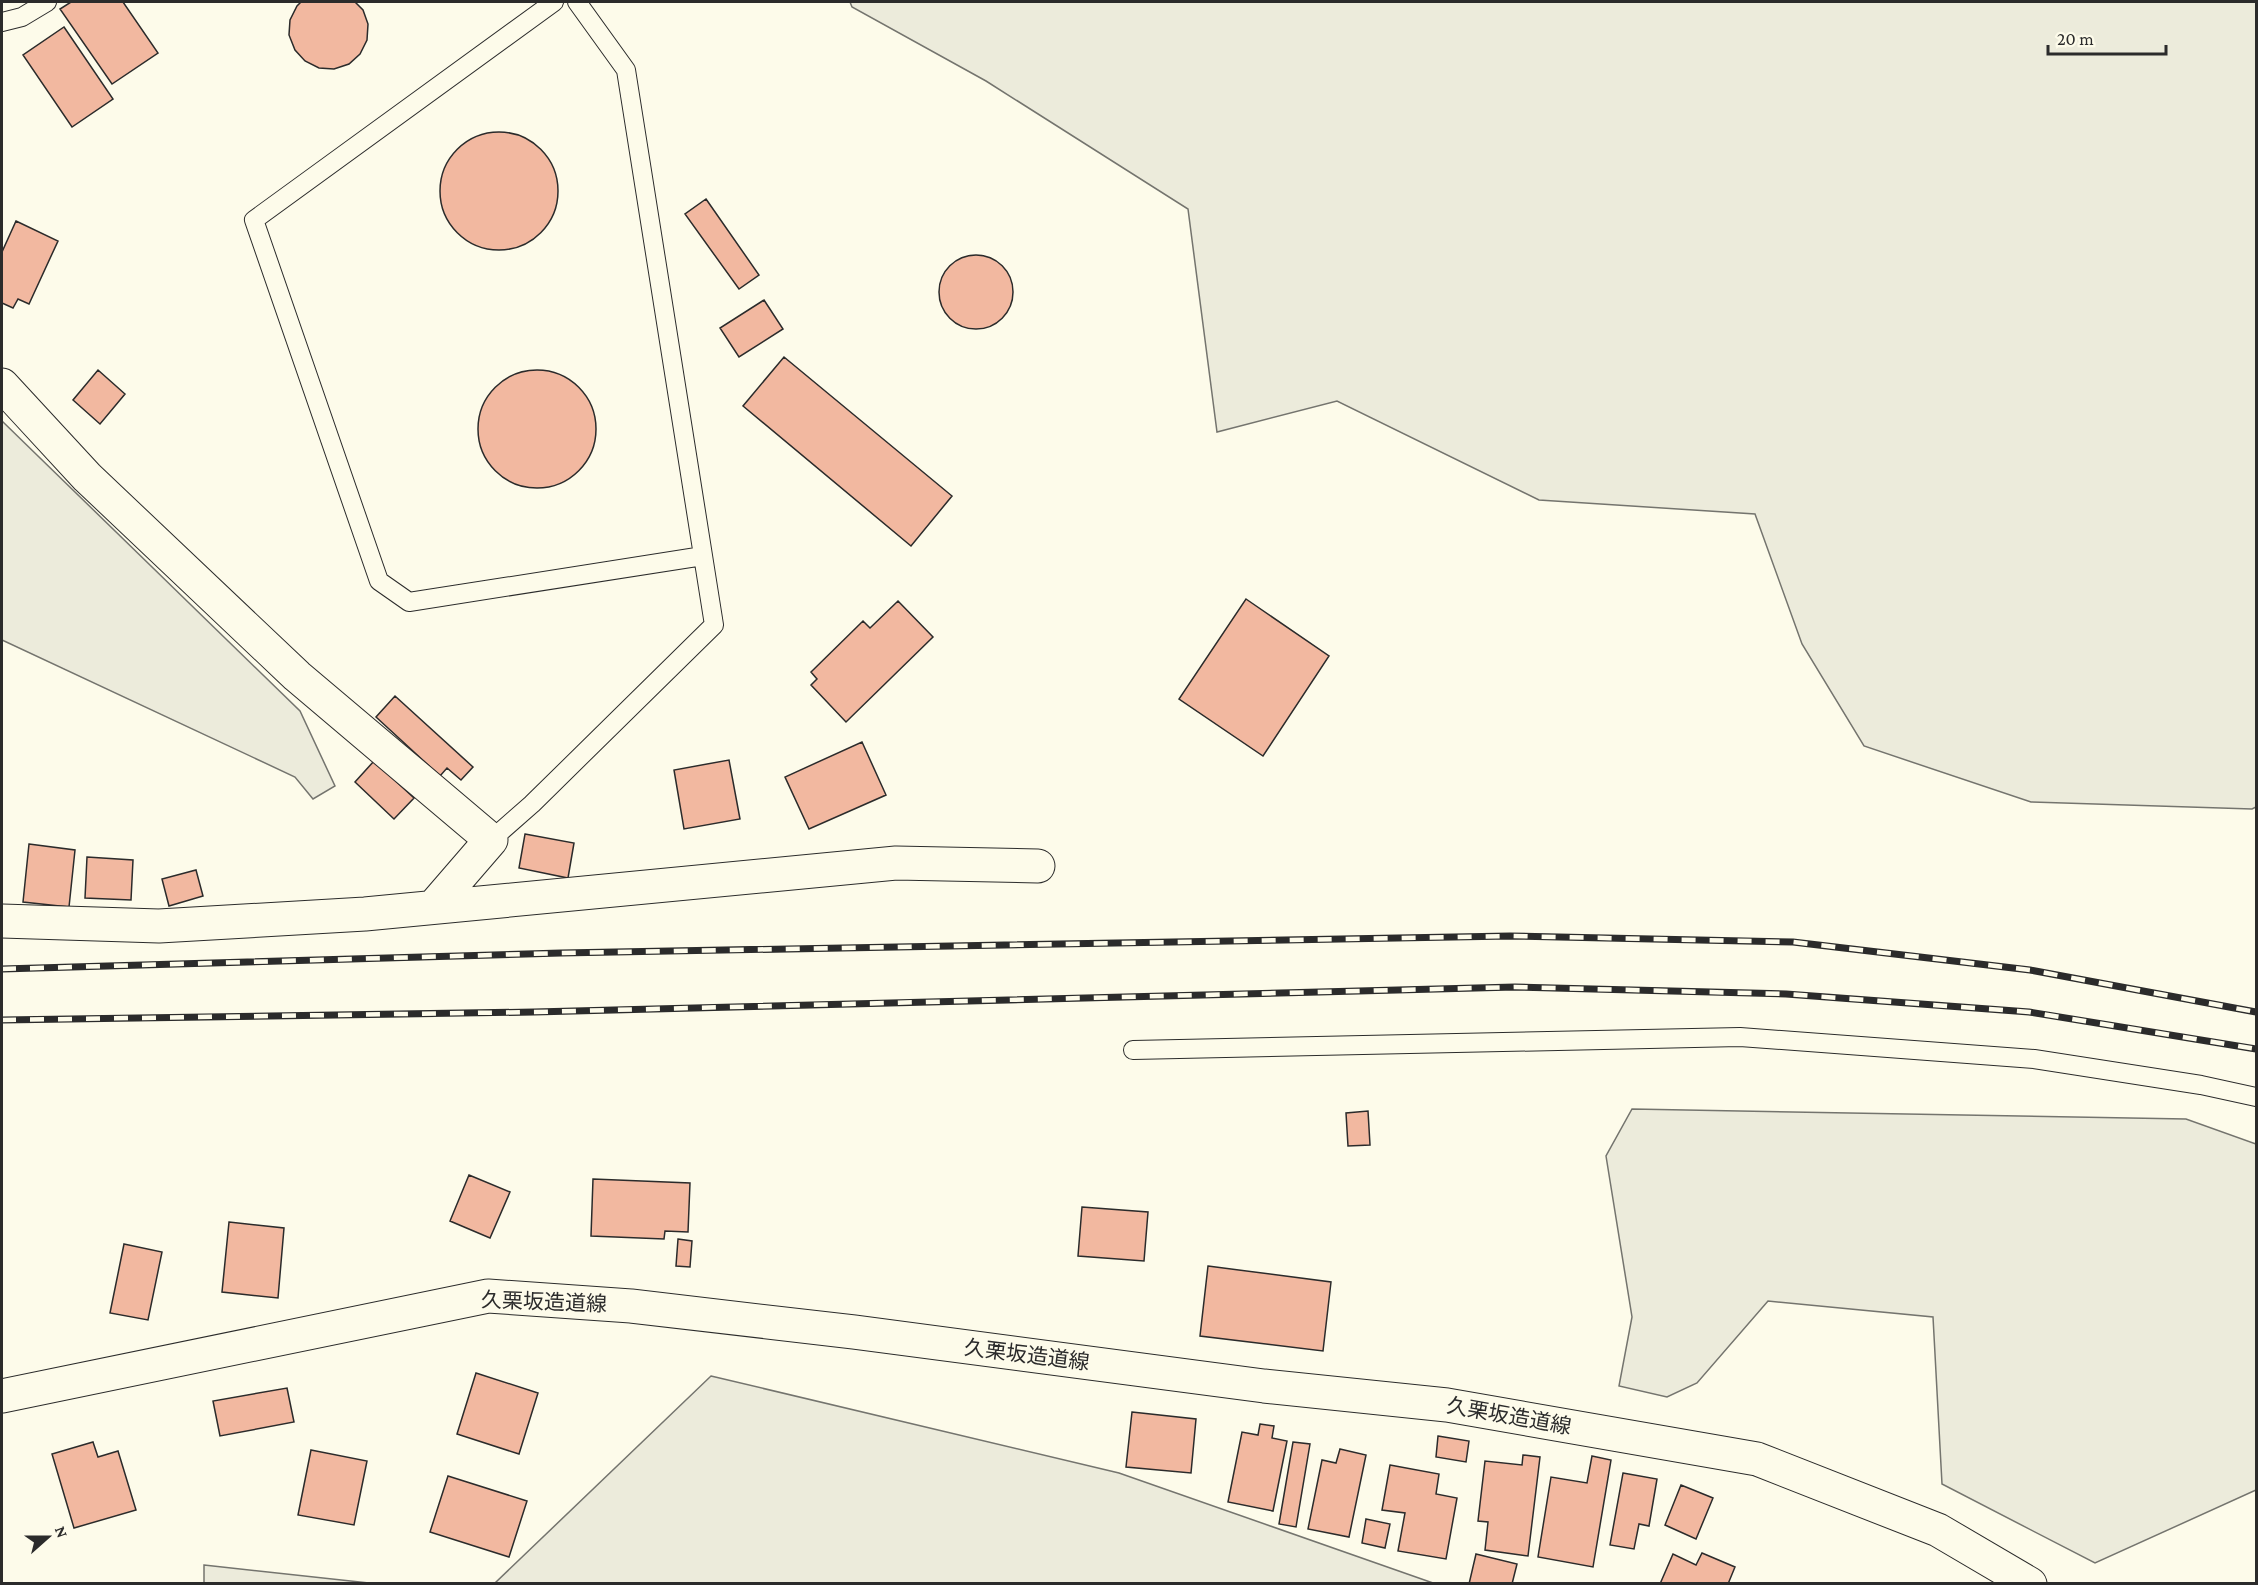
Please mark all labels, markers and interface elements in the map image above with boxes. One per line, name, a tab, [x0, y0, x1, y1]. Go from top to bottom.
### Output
scale bar	[2048, 18, 2166, 56]
text: 20 m	[2057, 29, 2094, 49]
street label: 久栗坂造道線	[481, 1288, 607, 1316]
street label: 久栗坂造道線	[963, 1335, 1091, 1375]
street label: 久栗坂造道線	[1445, 1393, 1573, 1439]
north arrow	[18, 1507, 78, 1567]
text: N	[52, 1524, 71, 1540]

